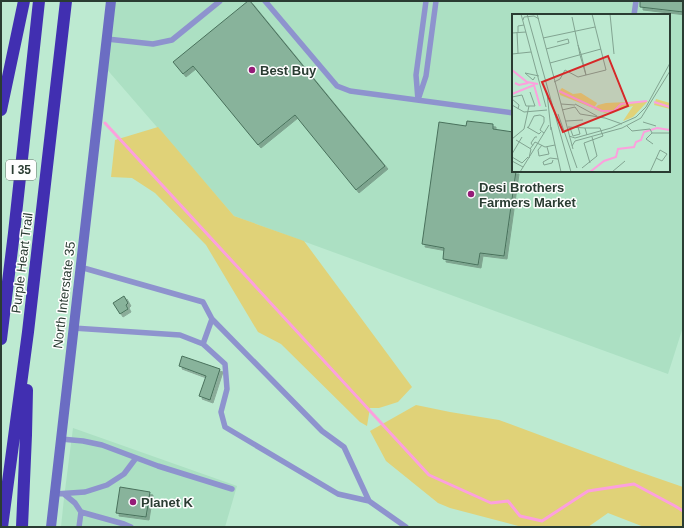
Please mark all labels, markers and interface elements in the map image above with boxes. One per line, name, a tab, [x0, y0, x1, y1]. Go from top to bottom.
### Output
inset map	[512, 14, 670, 172]
place label: Best Buy	[260, 63, 317, 78]
marker: Best Buy	[247, 65, 257, 75]
road number: I 35	[6, 160, 36, 180]
place label: Desi Brothers Farmers Market	[479, 180, 576, 210]
marker: Desi Brothers Farmers Market	[466, 189, 476, 199]
street label: Purple Heart Trail	[8, 212, 36, 314]
street label: North Interstate 35	[50, 241, 78, 349]
place label: Planet K	[141, 495, 194, 510]
marker: Planet K	[128, 497, 138, 507]

